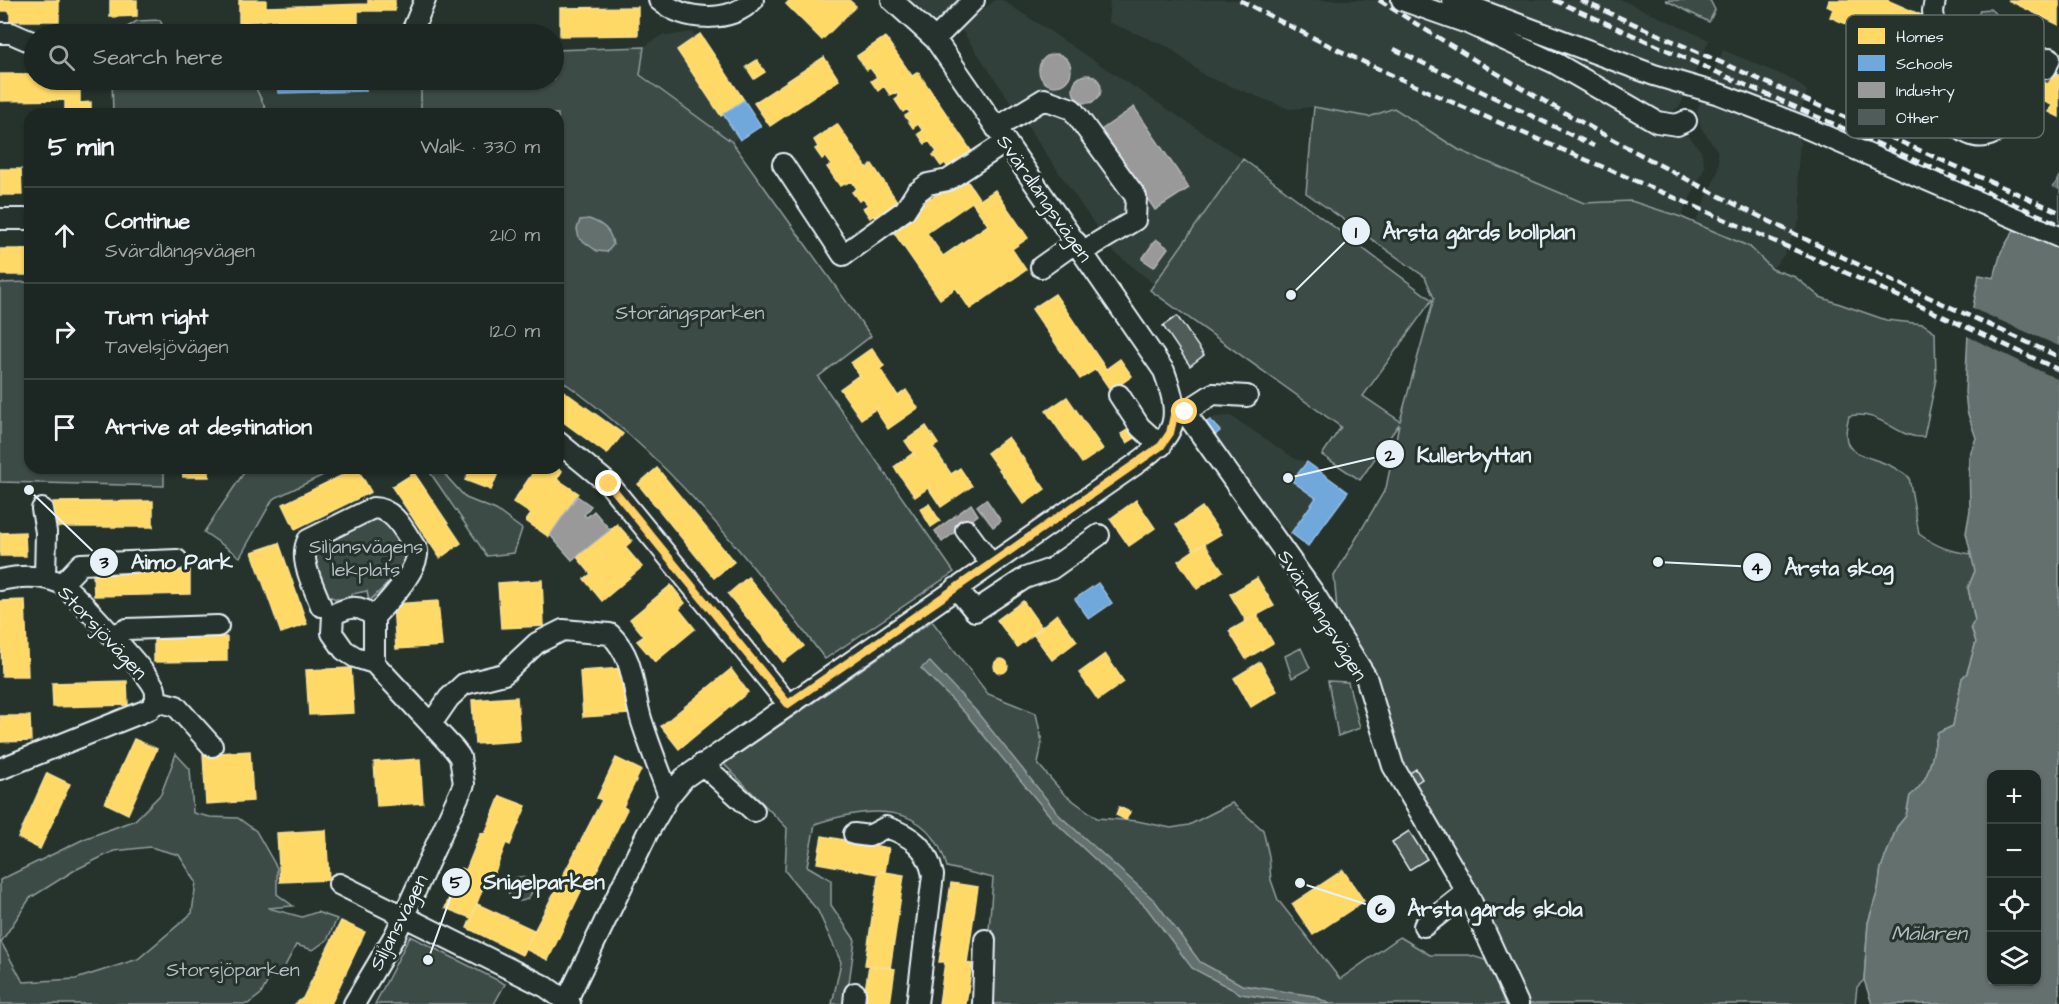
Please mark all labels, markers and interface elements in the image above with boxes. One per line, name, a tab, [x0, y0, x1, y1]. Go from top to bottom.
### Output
legend	[1846, 15, 2044, 138]
search box	[24, 24, 564, 90]
text: Homes	[1896, 26, 1944, 48]
icon: search	[45, 41, 78, 74]
text: Search here	[93, 42, 223, 73]
text: Schools	[1896, 53, 1953, 75]
text: Industry	[1896, 80, 1955, 103]
text: Other	[1896, 107, 1939, 129]
text: 5 min	[48, 129, 114, 165]
street label: Svärdlångsvägen	[989, 129, 1099, 269]
text: Walk · 330 m	[420, 133, 540, 161]
text: Continue	[105, 206, 190, 237]
callout: Årsta gårds bollplan	[1341, 212, 1588, 251]
text: Årsta gårds bollplan	[1383, 218, 1576, 249]
icon: ahead	[48, 219, 81, 252]
text: 1	[1355, 220, 1358, 245]
text: 210 m	[490, 221, 540, 249]
text: Svärdlångsvägen	[105, 237, 255, 265]
park label: Storängsparken	[615, 299, 765, 328]
text: Turn right	[105, 302, 208, 333]
icon: right	[48, 315, 81, 348]
text: 120 m	[490, 317, 540, 345]
text: Tavelsjövägen	[105, 333, 229, 361]
route start	[1171, 398, 1197, 424]
icon: arrive	[48, 411, 81, 444]
text: Arrive at destination	[105, 412, 312, 443]
callout: Kullerbyttan	[1375, 435, 1543, 474]
text: Kullerbyttan	[1417, 441, 1532, 473]
text: 2	[1384, 443, 1396, 468]
route end	[595, 470, 621, 496]
park label: Siljansvägens lekplats	[309, 533, 423, 584]
callout: Aimo Park	[89, 542, 245, 581]
street label: Svärdlångsvägen	[1270, 544, 1374, 687]
text: Aimo Park	[131, 548, 233, 577]
callout: Årsta skog	[1742, 548, 1906, 587]
text: 3	[98, 550, 109, 575]
text: Årsta skog	[1784, 554, 1894, 585]
text: 4	[1751, 556, 1764, 581]
street label: Storsjövägen	[50, 579, 153, 687]
map controls	[1987, 770, 2041, 986]
button: +	[1987, 770, 2041, 824]
button: −	[1987, 824, 2041, 878]
callout: Snigelparken	[441, 862, 616, 901]
text: Snigelparken	[482, 868, 605, 899]
street label: Siljansvägen	[363, 870, 436, 976]
text: 5	[450, 870, 463, 895]
button: locate	[1987, 878, 2041, 932]
callout: Årsta gårds skola	[1366, 889, 1595, 928]
text: Årsta gårds skola	[1407, 895, 1583, 926]
text: 6	[1375, 897, 1387, 922]
water label: Mälaren	[1891, 919, 1968, 948]
button: layers	[1987, 932, 2041, 986]
park label: Storsjöparken	[166, 956, 300, 984]

